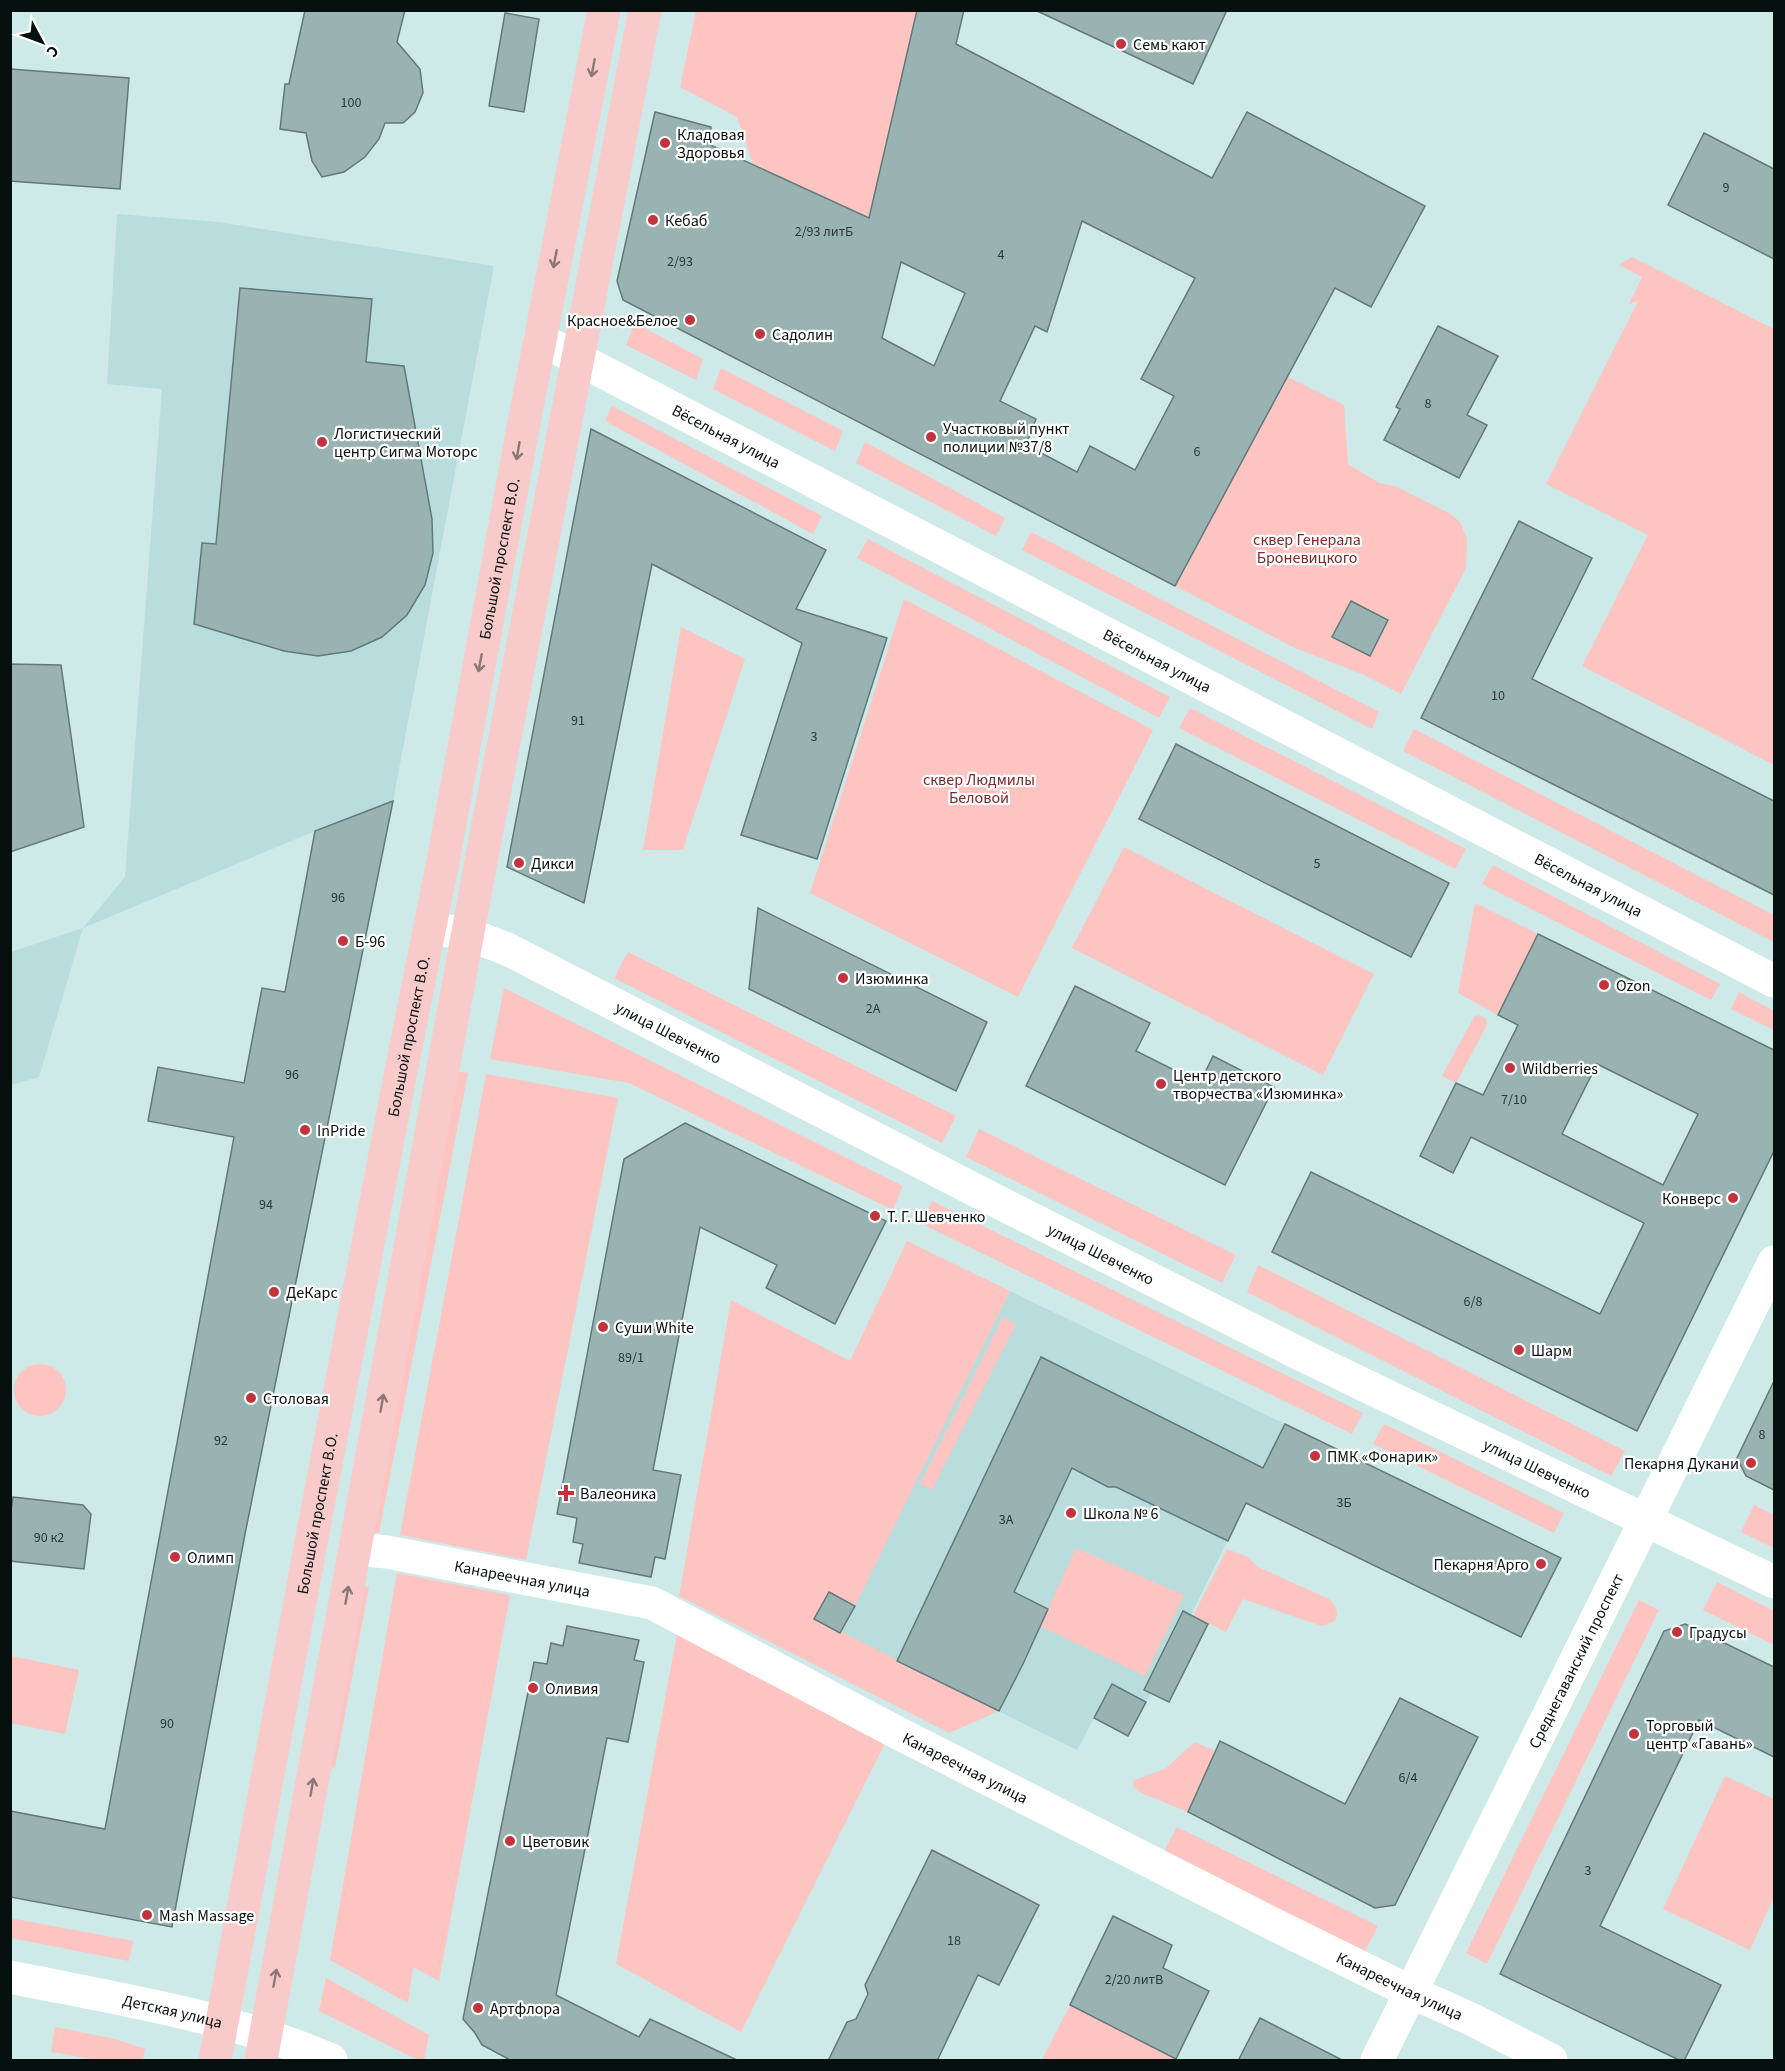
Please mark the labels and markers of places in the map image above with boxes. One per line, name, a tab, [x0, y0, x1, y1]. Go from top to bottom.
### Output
place label: Семь кают	[1133, 34, 1206, 56]
marker: Семь кают	[1114, 37, 1128, 51]
place label: Кладовая Здоровья	[677, 124, 745, 164]
marker: Кладовая Здоровья	[658, 136, 672, 150]
place label: Кебаб	[665, 210, 707, 232]
marker: Кебаб	[646, 213, 660, 227]
place label: Красное&Белое	[567, 310, 678, 332]
marker: Красное&Белое	[683, 313, 697, 327]
place label: Садолин	[772, 324, 833, 346]
marker: Садолин	[753, 327, 767, 341]
place label: Участковый пункт полиции №37/8	[943, 418, 1069, 458]
place label: Логистический центр Сигма Моторс	[334, 423, 477, 463]
marker: Участковый пункт полиции №37/8	[924, 430, 938, 444]
marker: Логистический центр Сигма Моторс	[315, 435, 329, 449]
place label: Дикси	[531, 853, 574, 875]
marker: Дикси	[512, 856, 526, 870]
place label: Б-96	[355, 931, 385, 953]
marker: Б-96	[336, 934, 350, 948]
place label: Изюминка	[855, 968, 929, 990]
marker: Изюминка	[836, 971, 850, 985]
place label: Ozon	[1616, 975, 1651, 997]
marker: Ozon	[1597, 978, 1611, 992]
place label: Wildberries	[1522, 1058, 1598, 1080]
marker: Wildberries	[1503, 1061, 1517, 1075]
place label: Центр детского творчества «Изюминка»	[1173, 1065, 1344, 1105]
marker: Центр детского творчества «Изюминка»	[1154, 1077, 1168, 1091]
place label: InPride	[317, 1120, 365, 1142]
marker: InPride	[298, 1123, 312, 1137]
place label: Конверс	[1662, 1188, 1721, 1210]
marker: Конверс	[1726, 1191, 1740, 1205]
place label: Т. Г. Шевченко	[887, 1206, 986, 1228]
marker: Т. Г. Шевченко	[868, 1209, 882, 1223]
place label: ДеКарс	[286, 1282, 338, 1304]
marker: ДеКарс	[267, 1285, 281, 1299]
place label: Суши White	[615, 1317, 694, 1339]
marker: Суши White	[596, 1320, 610, 1334]
place label: Шарм	[1531, 1340, 1572, 1362]
marker: Шарм	[1512, 1343, 1526, 1357]
place label: Столовая	[263, 1388, 329, 1410]
marker: Столовая	[244, 1391, 258, 1405]
place label: ПМК «Фонарик»	[1327, 1446, 1438, 1468]
marker: ПМК «Фонарик»	[1308, 1449, 1322, 1463]
place label: Пекарня Дукани	[1624, 1453, 1739, 1475]
marker: Пекарня Дукани	[1744, 1456, 1758, 1470]
place label: Валеоника	[580, 1483, 656, 1505]
marker: Валеоника	[557, 1484, 575, 1502]
place label: Школа № 6	[1083, 1503, 1159, 1525]
marker: Школа № 6	[1064, 1506, 1078, 1520]
place label: Олимп	[187, 1547, 234, 1569]
marker: Олимп	[168, 1550, 182, 1564]
place label: Пекарня Арго	[1433, 1554, 1529, 1576]
marker: Пекарня Арго	[1534, 1557, 1548, 1571]
place label: Градусы	[1689, 1622, 1747, 1644]
marker: Градусы	[1670, 1625, 1684, 1639]
place label: Оливия	[545, 1678, 598, 1700]
marker: Оливия	[526, 1681, 540, 1695]
place label: Торговый центр «Гавань»	[1646, 1715, 1753, 1755]
marker: Торговый центр «Гавань»	[1627, 1727, 1641, 1741]
place label: Цветовик	[522, 1831, 589, 1853]
marker: Цветовик	[503, 1834, 517, 1848]
place label: Mash Massage	[159, 1905, 254, 1927]
marker: Mash Massage	[140, 1908, 154, 1922]
place label: Артфлора	[490, 1998, 560, 2020]
marker: Артфлора	[471, 2001, 485, 2015]

